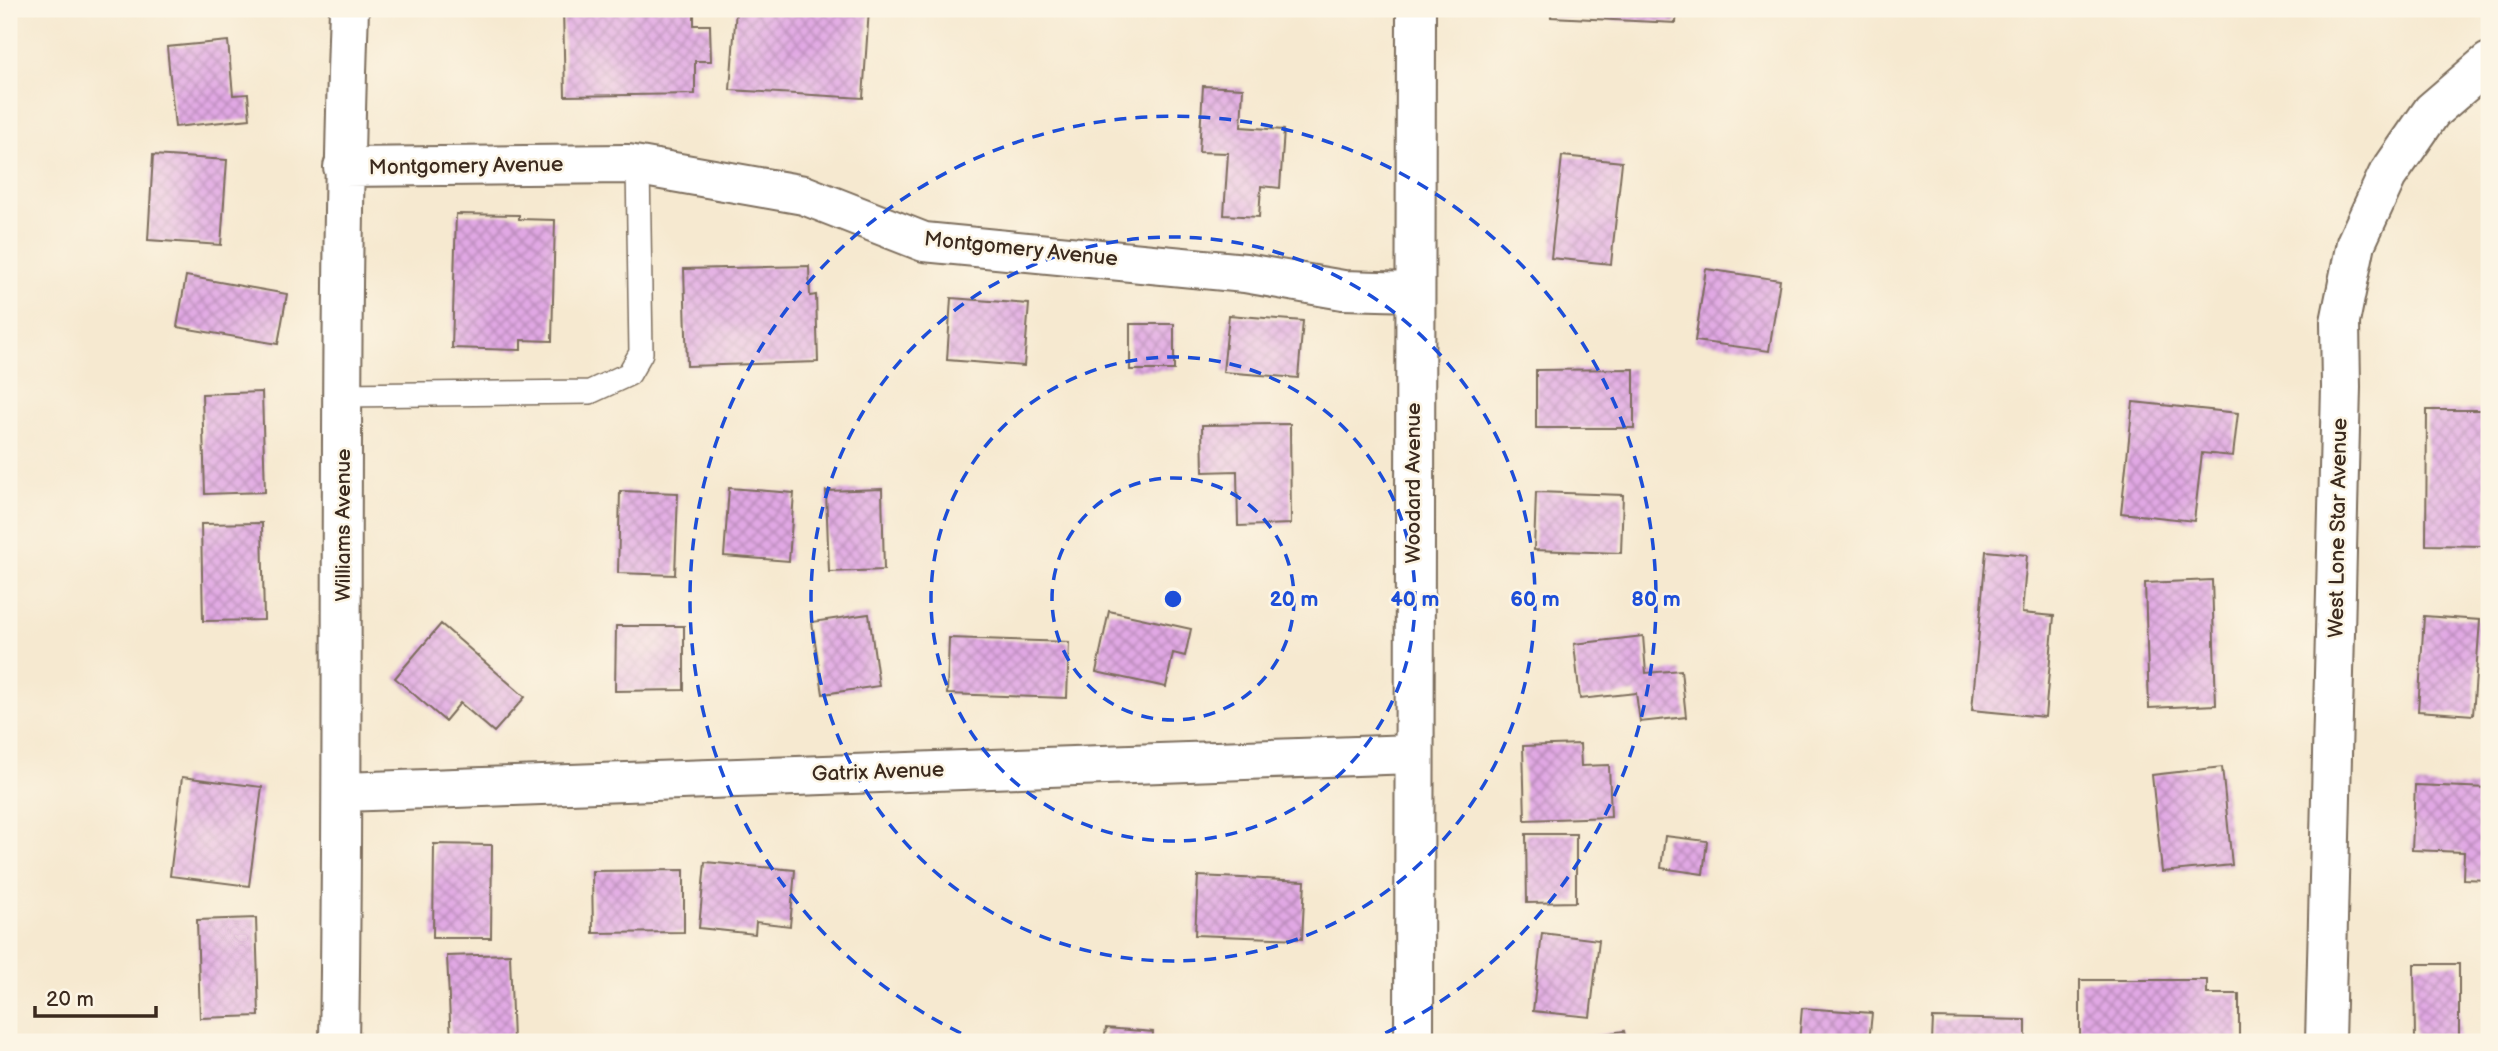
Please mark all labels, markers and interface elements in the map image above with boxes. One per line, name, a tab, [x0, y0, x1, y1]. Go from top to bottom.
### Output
street label: Montgomery Avenue	[369, 152, 563, 180]
street label: Montgomery Avenue	[923, 226, 1119, 272]
street label: Woodard Avenue	[1401, 402, 1426, 564]
street label: West Lone Star Avenue	[2324, 418, 2352, 638]
street label: Williams Avenue	[331, 448, 356, 602]
centre of rings	[1161, 587, 1185, 611]
text: 20 m	[1270, 587, 1318, 612]
text: 40 m	[1390, 587, 1440, 612]
text: 60 m	[1510, 587, 1560, 612]
text: 80 m	[1631, 587, 1681, 612]
street label: Gatrix Avenue	[811, 757, 945, 787]
scale bar	[35, 974, 156, 1018]
text: 20 m	[46, 987, 94, 1012]

